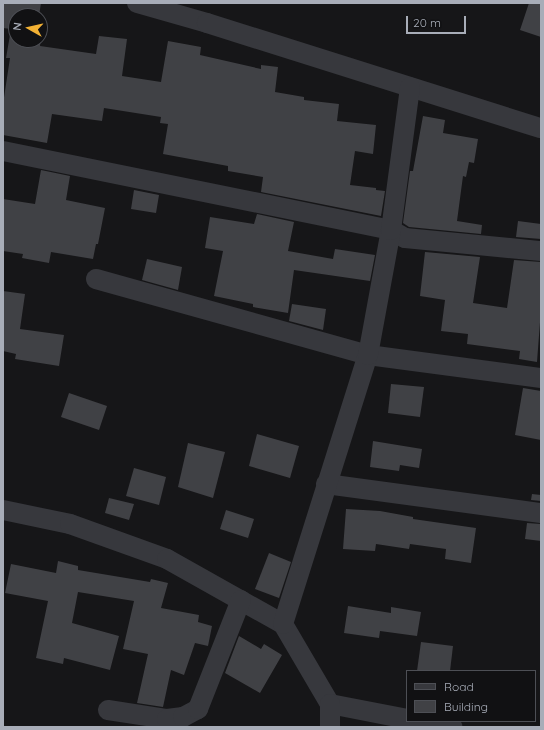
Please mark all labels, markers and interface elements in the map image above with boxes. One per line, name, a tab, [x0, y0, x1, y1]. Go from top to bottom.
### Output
north arrow	[8, 8, 48, 48]
scale bar	[408, 8, 468, 34]
text: 20 m	[413, 15, 441, 30]
text: N	[10, 21, 25, 31]
legend	[406, 670, 536, 722]
text: Road	[444, 679, 474, 694]
text: Building	[444, 699, 488, 714]

